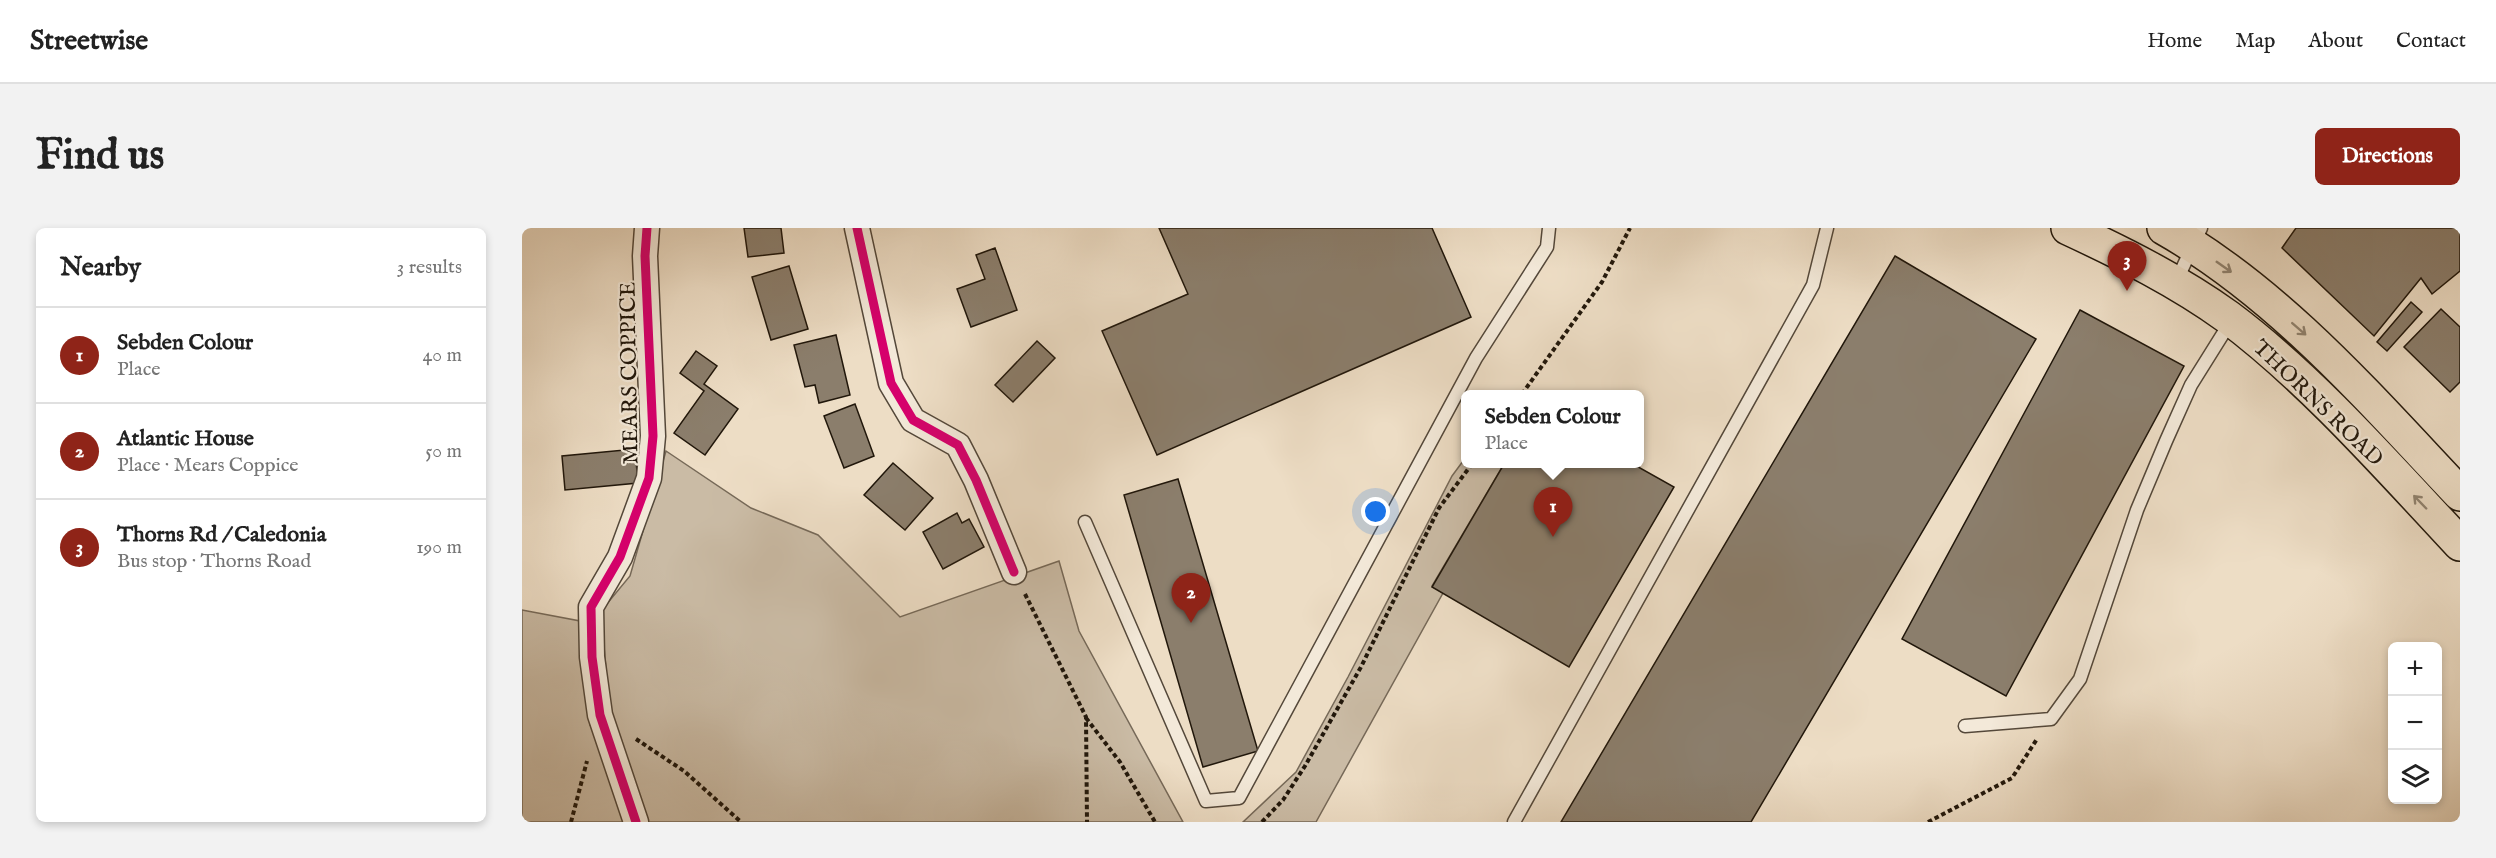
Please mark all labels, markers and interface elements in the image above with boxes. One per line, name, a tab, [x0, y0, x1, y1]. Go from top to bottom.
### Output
text: Streetwise	[30, 24, 148, 59]
text: Home	[2147, 28, 2202, 55]
text: Map	[2235, 28, 2275, 55]
text: About	[2308, 28, 2363, 55]
text: Contact	[2396, 28, 2466, 55]
button: Directions	[2315, 128, 2460, 185]
text: Find us	[36, 130, 164, 183]
pin: 3	[2108, 242, 2146, 291]
text: Nearby	[60, 251, 141, 284]
text: 3 results	[397, 255, 462, 280]
one-way arrow	[2216, 261, 2232, 273]
street label: MEARS COPPICE	[614, 281, 646, 465]
one-way arrow	[2291, 322, 2306, 336]
text: Sebden Colour	[117, 329, 253, 357]
street label: THORNS ROAD	[2246, 334, 2389, 473]
text: 1	[76, 343, 83, 368]
text: 40 m	[423, 343, 462, 368]
text: Place	[117, 357, 160, 382]
popup	[1461, 390, 1644, 468]
text: Sebden Colour	[1484, 403, 1621, 431]
text: Atlantic House	[117, 425, 254, 453]
text: Place	[1484, 431, 1528, 456]
text: 2	[75, 439, 84, 464]
text: 50 m	[425, 439, 462, 464]
text: Place · Mears Coppice	[117, 453, 299, 478]
pin: 1	[1534, 488, 1572, 537]
one-way arrow	[2412, 494, 2427, 509]
your location	[1361, 497, 1390, 526]
text: Thorns Rd / Caledonia	[117, 521, 326, 549]
text: 3	[76, 535, 83, 560]
text: 190 m	[416, 535, 462, 560]
text: Bus stop · Thorns Road	[117, 549, 311, 574]
pin: 2	[1172, 574, 1210, 623]
map controls	[2388, 642, 2442, 804]
button: +	[2388, 642, 2442, 696]
button: −	[2388, 696, 2442, 750]
button: layers	[2388, 750, 2442, 804]

